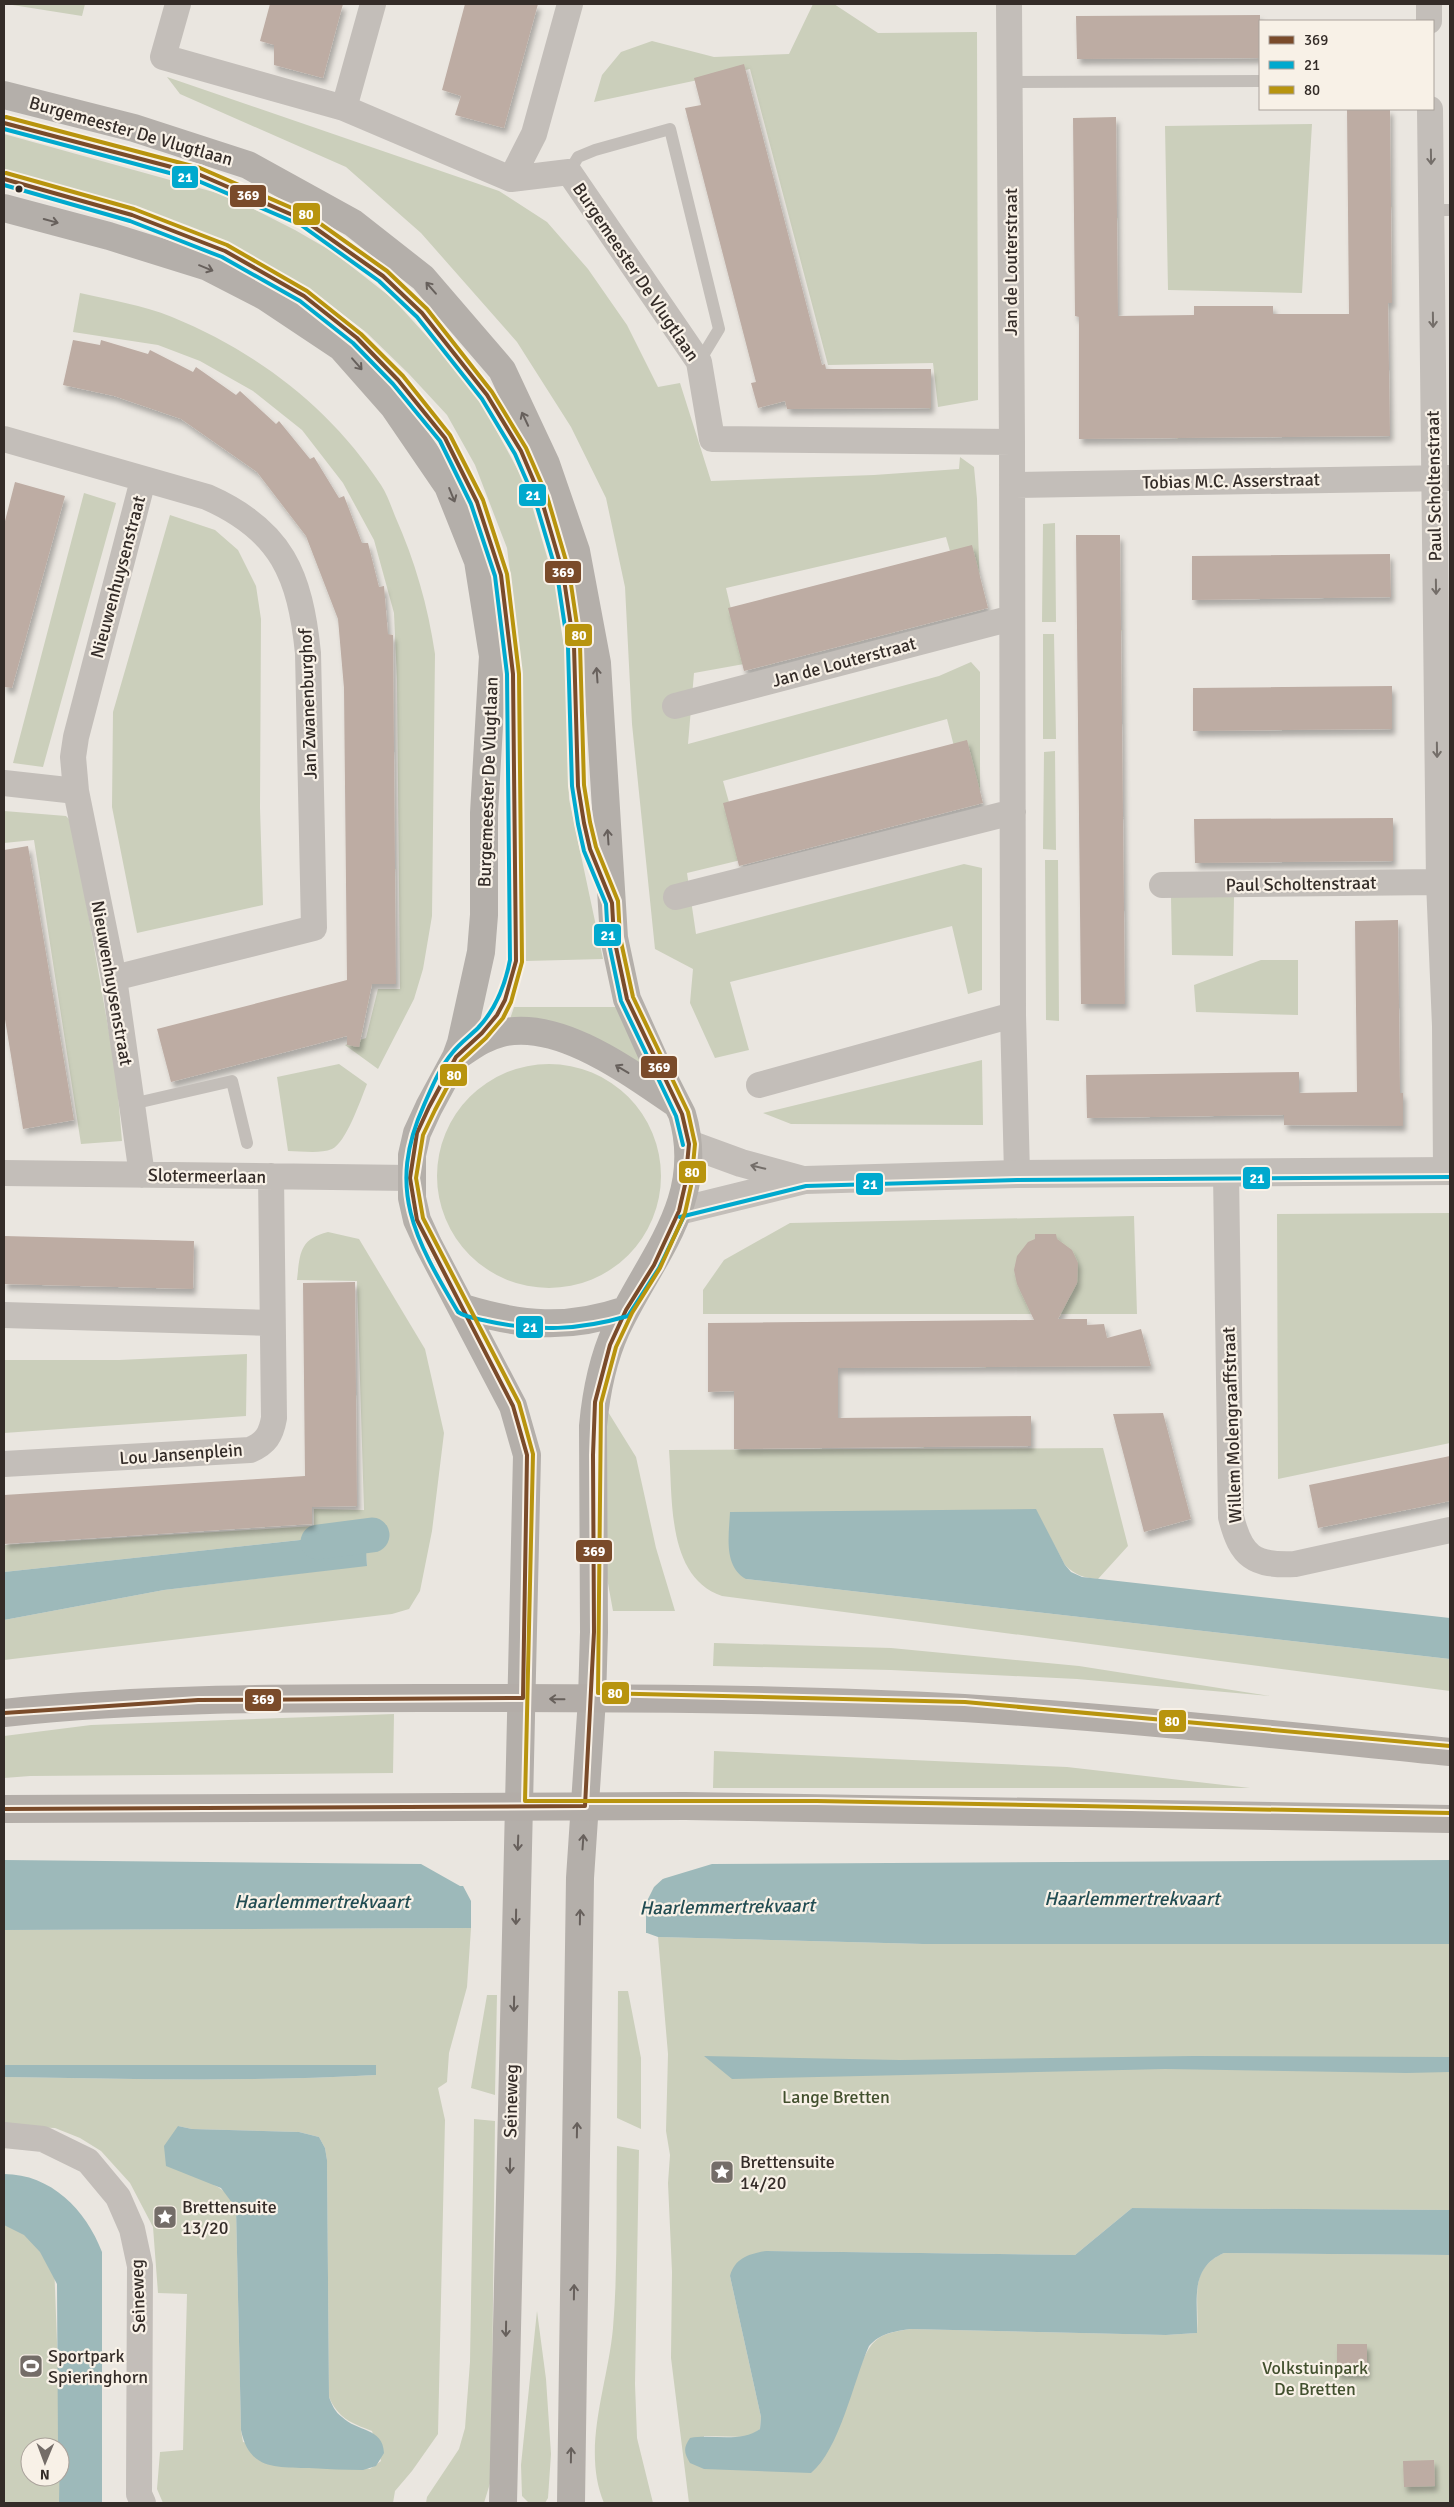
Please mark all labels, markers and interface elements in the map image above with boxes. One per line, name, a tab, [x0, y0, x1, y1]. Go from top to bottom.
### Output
legend	[1259, 20, 1434, 110]
text: 369	[1304, 31, 1328, 49]
text: 21	[1304, 56, 1320, 74]
text: 80	[1304, 81, 1320, 99]
street label: Burgemeester De Vlugtlaan	[27, 91, 235, 171]
one-way arrow	[1426, 149, 1436, 165]
line badge: 21	[171, 165, 199, 189]
text: 21	[177, 169, 193, 186]
street label: Burgemeester De Vlugtlaan	[568, 178, 704, 366]
unlabelled marker	[14, 184, 24, 194]
line badge: 369	[229, 184, 267, 208]
text: 369	[237, 187, 260, 204]
street label: Jan de Louterstraat	[1000, 188, 1022, 336]
line badge: 80	[292, 202, 321, 226]
text: 80	[298, 206, 314, 223]
one-way arrow	[42, 216, 58, 226]
one-way arrow	[198, 263, 213, 273]
one-way arrow	[426, 282, 437, 295]
one-way arrow	[1428, 312, 1437, 328]
one-way arrow	[351, 358, 362, 371]
street label: Paul Scholtenstraat	[1422, 410, 1446, 562]
one-way arrow	[520, 412, 529, 427]
street label: Tobias M.C. Asserstraat	[1142, 468, 1320, 494]
line badge: 21	[518, 483, 547, 507]
text: 21	[525, 487, 541, 504]
one-way arrow	[448, 488, 457, 503]
street label: Nieuwenhuysenstraat	[86, 493, 150, 661]
line badge: 369	[544, 560, 582, 584]
text: 369	[552, 564, 575, 581]
one-way arrow	[1431, 579, 1440, 595]
line badge: 80	[564, 623, 593, 647]
street label: Jan Zwanenburghof	[294, 627, 322, 780]
text: 80	[571, 627, 587, 644]
street label: Jan de Louterstraat	[770, 632, 918, 692]
one-way arrow	[593, 667, 602, 683]
street label: Burgemeester De Vlugtlaan	[473, 676, 503, 888]
one-way arrow	[1432, 742, 1442, 758]
one-way arrow	[603, 829, 612, 845]
street label: Paul Scholtenstraat	[1225, 872, 1377, 896]
street label: Nieuwenhuysenstraat	[87, 899, 137, 1067]
line badge: 21	[593, 923, 622, 947]
text: 21	[600, 927, 616, 944]
line badge: 369	[640, 1055, 678, 1079]
text: 369	[648, 1059, 671, 1076]
line badge: 80	[439, 1063, 468, 1087]
one-way arrow	[615, 1064, 629, 1074]
text: 80	[446, 1067, 462, 1084]
line badge: 80	[678, 1160, 707, 1184]
one-way arrow	[750, 1162, 766, 1171]
street label: Slotermeerlaan	[148, 1164, 266, 1188]
text: 80	[684, 1164, 700, 1181]
line badge: 21	[1242, 1166, 1271, 1190]
text: 21	[1249, 1170, 1265, 1187]
line badge: 21	[855, 1172, 884, 1196]
text: 21	[862, 1176, 878, 1193]
line badge: 21	[515, 1315, 544, 1339]
text: 21	[522, 1319, 538, 1336]
street label: Willem Molengraaffstraat	[1218, 1327, 1246, 1523]
street label: Lou Jansenplein	[119, 1439, 243, 1469]
line badge: 369	[575, 1539, 613, 1563]
text: 369	[583, 1543, 606, 1560]
line badge: 80	[601, 1681, 630, 1705]
text: 80	[607, 1685, 623, 1702]
line badge: 369	[244, 1688, 282, 1712]
text: 369	[252, 1691, 275, 1708]
one-way arrow	[550, 1694, 566, 1703]
line badge: 80	[1158, 1709, 1187, 1733]
text: 80	[1164, 1713, 1180, 1730]
one-way arrow	[513, 1835, 522, 1851]
one-way arrow	[578, 1835, 587, 1851]
water label: Haarlemmertrekvaart	[1044, 1887, 1222, 1911]
water label: Haarlemmertrekvaart	[234, 1890, 412, 1914]
water label: Haarlemmertrekvaart	[639, 1893, 817, 1921]
one-way arrow	[511, 1909, 520, 1925]
one-way arrow	[575, 1909, 584, 1925]
one-way arrow	[509, 1996, 518, 2012]
street label: Seineweg	[499, 2064, 523, 2138]
park label: Lange Bretten	[782, 2086, 890, 2108]
one-way arrow	[572, 2122, 582, 2138]
place label: Brettensuite 14/20	[740, 2151, 835, 2194]
one-way arrow	[505, 2158, 515, 2174]
place icon: Brettensuite 14/20	[709, 2159, 735, 2185]
place label: Brettensuite 13/20	[182, 2196, 277, 2239]
place icon: Brettensuite 13/20	[152, 2204, 178, 2230]
street label: Seineweg	[126, 2259, 150, 2333]
one-way arrow	[569, 2284, 579, 2300]
one-way arrow	[502, 2320, 511, 2336]
place label: Sportpark Spieringhorn	[48, 2345, 148, 2388]
sports icon: Sportpark Spieringhorn	[18, 2353, 44, 2379]
park label: Volkstuinpark De Bretten	[1262, 2357, 1368, 2400]
north arrow	[20, 2437, 70, 2487]
one-way arrow	[567, 2447, 576, 2463]
text: N	[40, 2466, 50, 2483]

